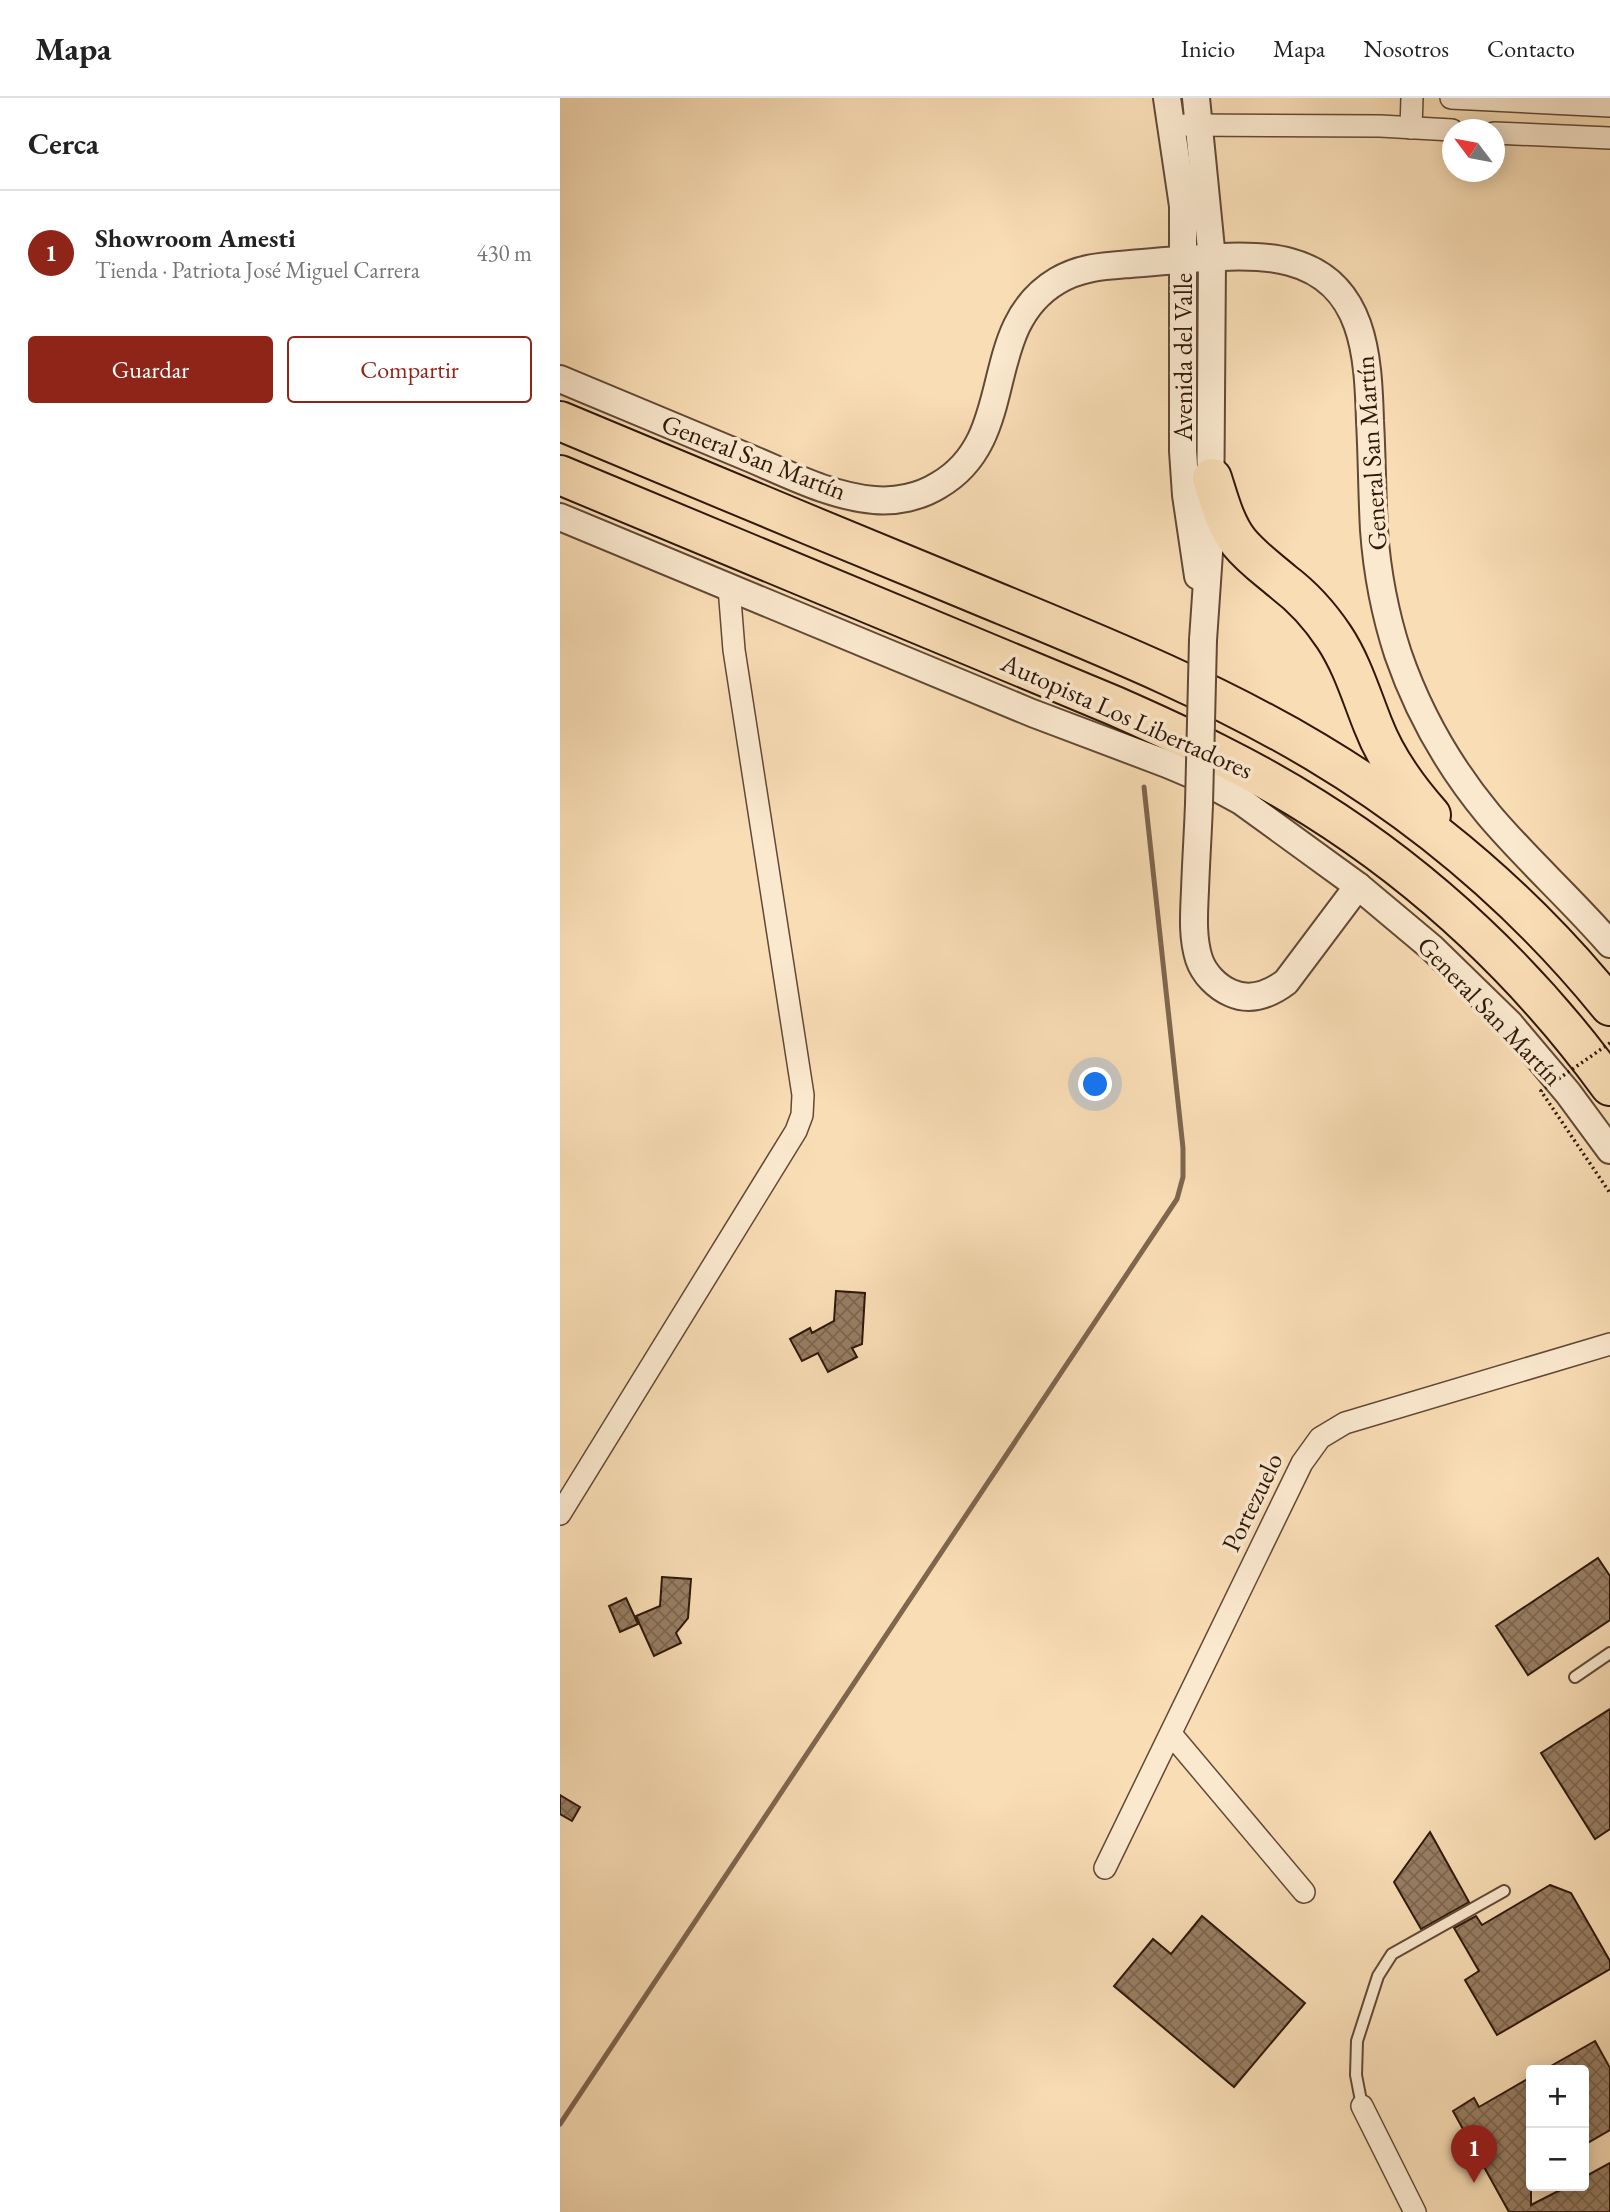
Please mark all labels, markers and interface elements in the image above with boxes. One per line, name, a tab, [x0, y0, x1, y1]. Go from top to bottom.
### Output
text: Mapa	[35, 27, 112, 70]
text: Inicio	[1181, 33, 1235, 64]
text: Mapa	[1273, 33, 1325, 64]
text: Nosotros	[1363, 33, 1449, 64]
text: Contacto	[1487, 33, 1575, 64]
north arrow	[1442, 119, 1505, 182]
text: Cerca	[28, 124, 99, 163]
text: Showroom Amesti	[95, 221, 296, 255]
text: 1	[45, 238, 57, 268]
text: 430 m	[476, 238, 532, 268]
text: Tienda · Patriota José Miguel Carrera	[95, 255, 420, 285]
street label: Avenida del Valle	[1166, 273, 1200, 442]
button: Guardar	[28, 336, 273, 403]
button: Compartir	[287, 336, 532, 403]
street label: General San Martín	[1347, 354, 1395, 551]
street label: General San Martín	[657, 406, 851, 508]
street label: Autopista Los Libertadores	[995, 645, 1258, 787]
street label: General San Martín	[1410, 929, 1570, 1093]
your location	[1078, 1067, 1112, 1101]
street label: Portezuelo	[1214, 1447, 1290, 1557]
map controls	[1526, 2065, 1589, 2191]
button: +	[1526, 2065, 1589, 2128]
pin: 1	[1451, 2125, 1497, 2183]
button: −	[1526, 2128, 1589, 2191]

